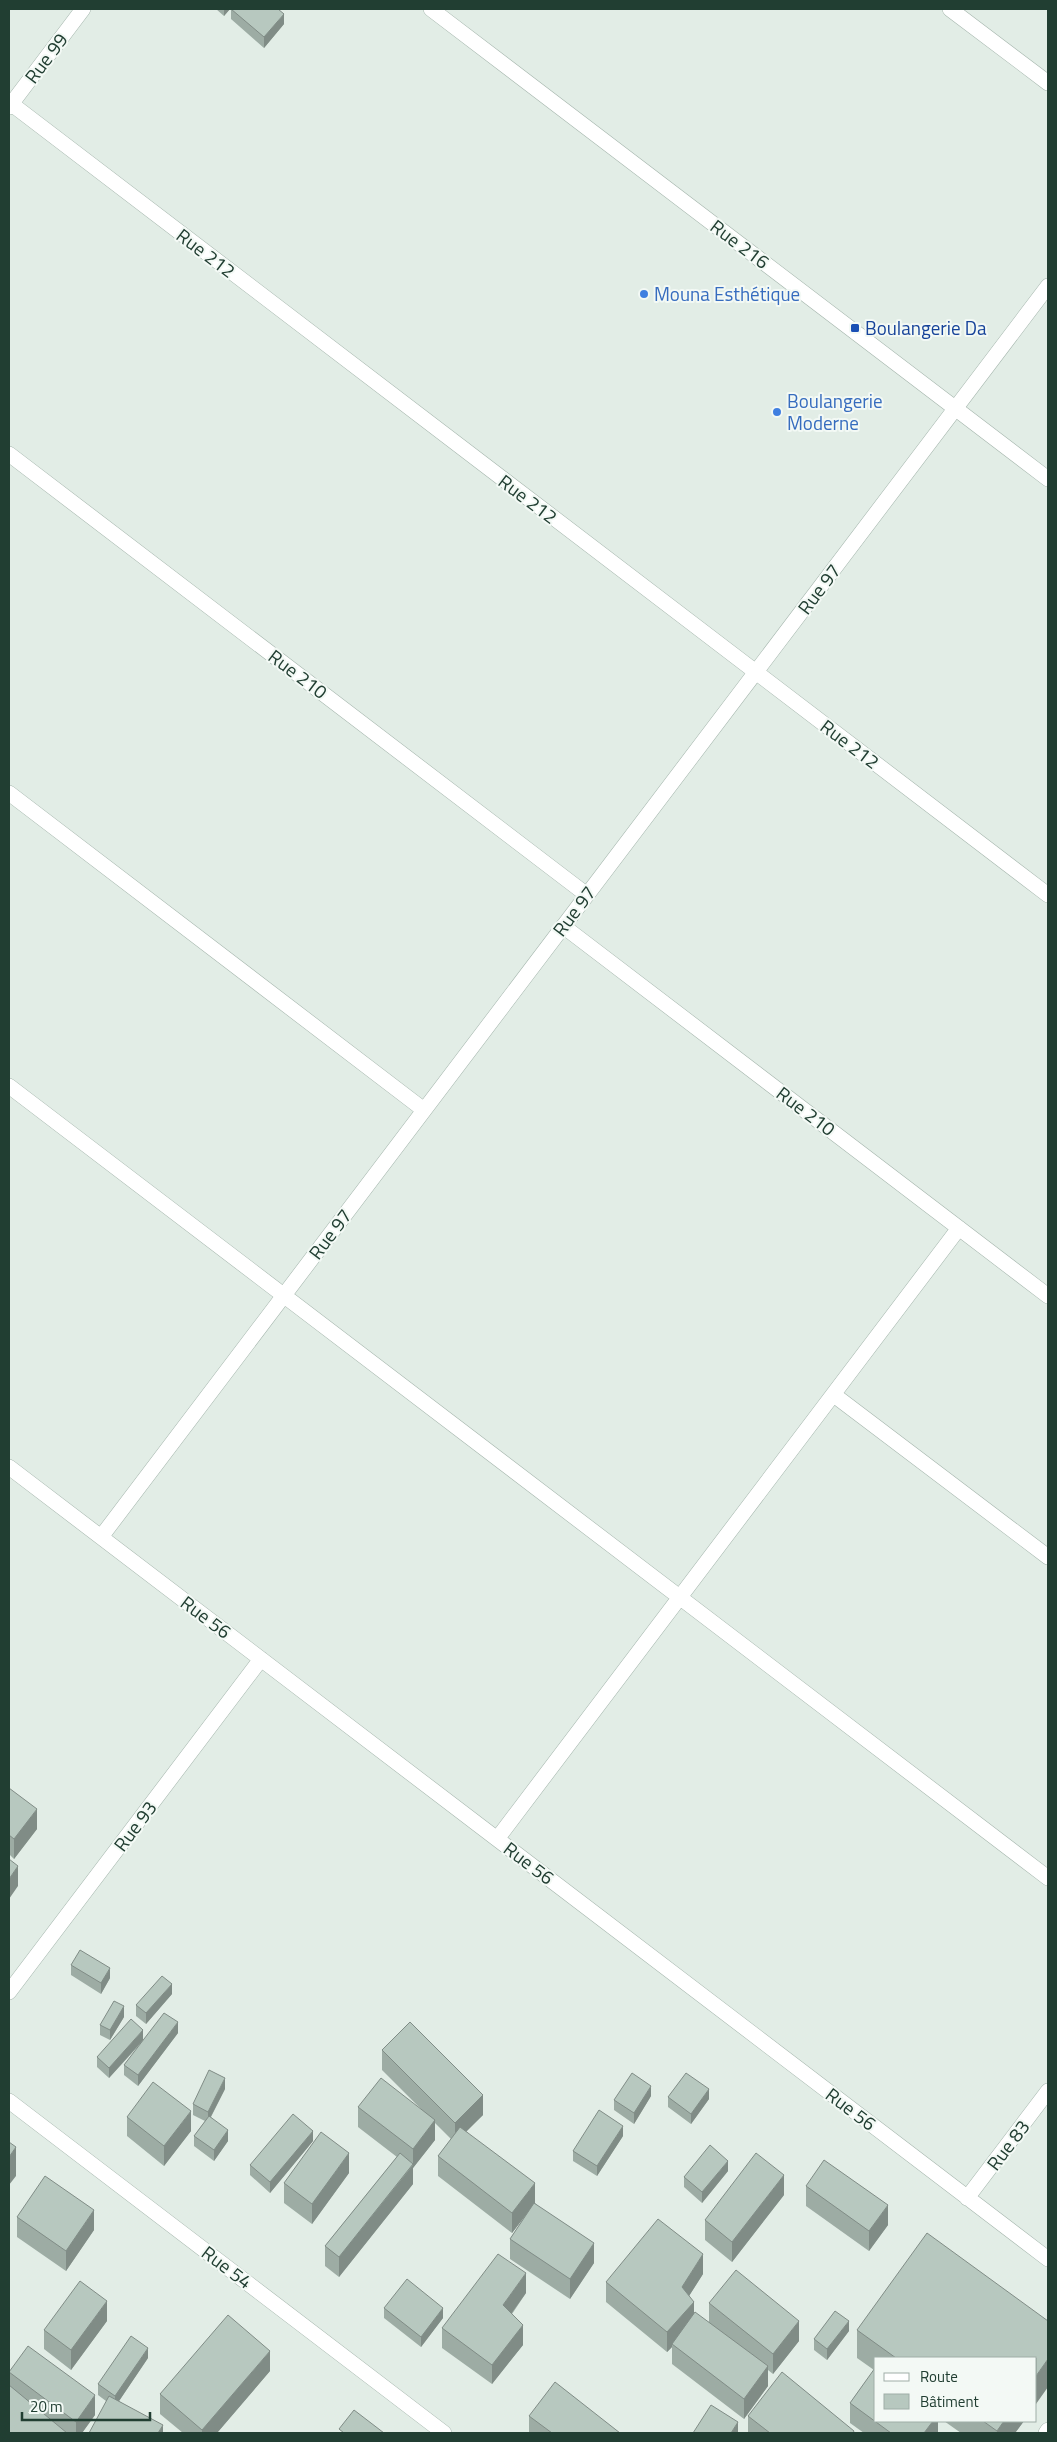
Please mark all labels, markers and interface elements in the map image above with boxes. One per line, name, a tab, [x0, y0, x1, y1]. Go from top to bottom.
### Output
street label: Rue 99	[17, 26, 74, 89]
street label: Rue 216	[705, 212, 776, 275]
street label: Rue 212	[171, 221, 242, 284]
place label: Mouna Esthétique	[654, 279, 800, 308]
marker: Mouna Esthétique	[638, 288, 650, 300]
place label: Boulangerie Da	[865, 313, 987, 342]
marker: Boulangerie Da	[849, 322, 861, 334]
place label: Boulangerie Moderne	[787, 386, 883, 437]
marker: Boulangerie Moderne	[771, 406, 783, 418]
street label: Rue 212	[493, 467, 564, 530]
street label: Rue 97	[790, 557, 847, 620]
street label: Rue 210	[263, 642, 334, 705]
street label: Rue 212	[815, 712, 886, 775]
street label: Rue 97	[545, 879, 602, 942]
street label: Rue 210	[771, 1079, 842, 1142]
street label: Rue 97	[301, 1202, 358, 1265]
street label: Rue 56	[175, 1588, 238, 1645]
street label: Rue 93	[106, 1794, 163, 1857]
street label: Rue 56	[498, 1834, 561, 1891]
street label: Rue 56	[820, 2080, 883, 2137]
street label: Rue 83	[979, 2113, 1036, 2176]
street label: Rue 54	[196, 2238, 259, 2295]
legend	[874, 2357, 1037, 2422]
text: Route	[920, 2365, 958, 2388]
scale bar	[22, 2390, 150, 2422]
text: Bâtiment	[920, 2390, 979, 2413]
text: 20 m	[30, 2395, 63, 2418]

